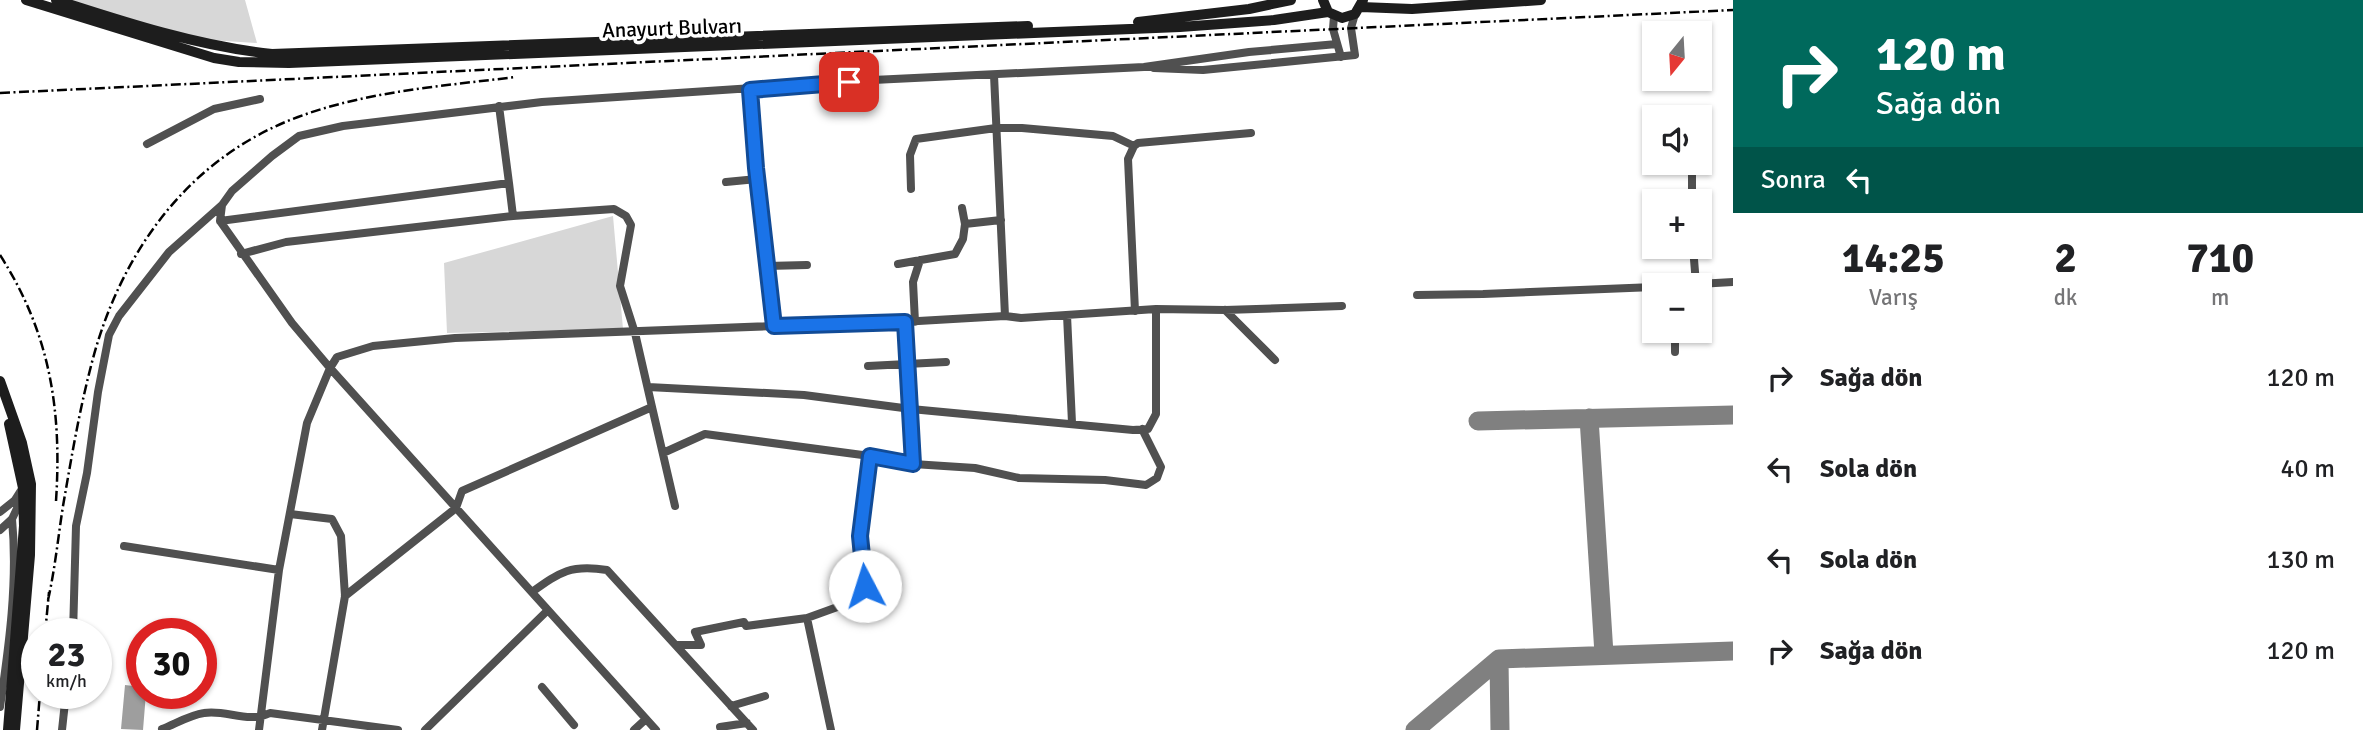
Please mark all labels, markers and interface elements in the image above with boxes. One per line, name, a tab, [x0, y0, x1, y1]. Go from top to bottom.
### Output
street label: Anayurt Bulvarı	[601, 13, 743, 43]
north arrow	[1642, 21, 1712, 91]
map controls	[1642, 21, 1712, 343]
text: 120 m	[1876, 24, 2006, 84]
icon: right	[1761, 28, 1852, 119]
pin	[819, 52, 879, 112]
icon: arrive	[830, 63, 868, 101]
text: Sağa dön	[1876, 84, 2001, 123]
button: sound	[1642, 105, 1712, 175]
icon: left	[1840, 161, 1878, 199]
text: Sonra	[1761, 164, 1826, 196]
button: +	[1642, 189, 1712, 259]
text: 14:25	[1842, 233, 1945, 284]
text: 2	[2054, 233, 2077, 284]
text: 710	[2186, 233, 2254, 284]
button: −	[1642, 273, 1712, 343]
text: Varış	[1869, 283, 1918, 312]
text: dk	[2054, 283, 2077, 312]
text: m	[2211, 283, 2229, 312]
icon: right	[1761, 359, 1799, 397]
text: Sağa dön	[1820, 362, 1923, 394]
text: 120 m	[2266, 362, 2335, 394]
icon: left	[1761, 450, 1799, 488]
text: Sola dön	[1820, 453, 1917, 485]
text: 40 m	[2280, 453, 2335, 485]
icon: left	[1761, 541, 1799, 579]
text: Sola dön	[1820, 544, 1917, 576]
text: 130 m	[2266, 544, 2335, 576]
position arrow	[828, 549, 902, 623]
speed limit sign: 30	[126, 618, 217, 709]
icon: right	[1761, 632, 1799, 670]
text: 23	[48, 633, 85, 676]
text: Sağa dön	[1820, 635, 1923, 667]
text: 120 m	[2266, 635, 2335, 667]
text: km/h	[46, 670, 87, 692]

